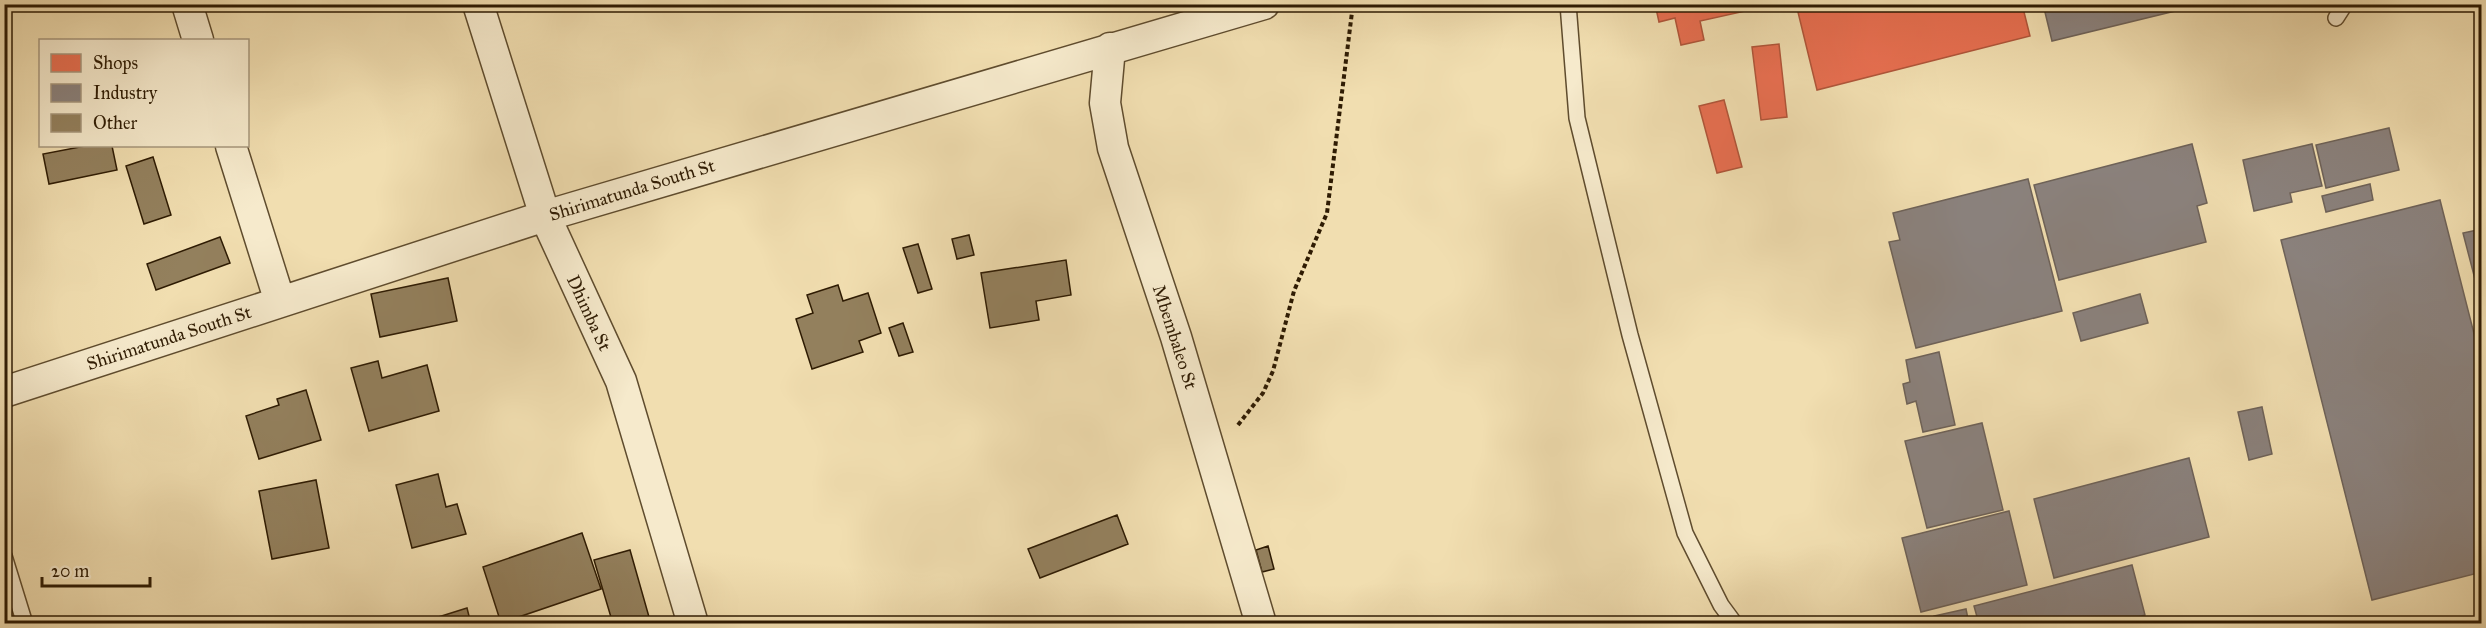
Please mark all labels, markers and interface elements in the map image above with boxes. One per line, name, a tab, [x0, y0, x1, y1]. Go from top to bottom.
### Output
legend	[39, 39, 249, 147]
text: Shops	[93, 52, 138, 74]
text: Industry	[93, 82, 158, 104]
text: Other	[93, 112, 138, 134]
street label: Shirimatunda South St	[547, 154, 718, 226]
street label: Dhimba St	[562, 272, 616, 355]
street label: Mbembaleo St	[1148, 282, 1202, 392]
street label: Shirimatunda South St	[84, 301, 255, 375]
scale bar	[42, 550, 150, 588]
text: 20 m	[51, 560, 89, 582]

